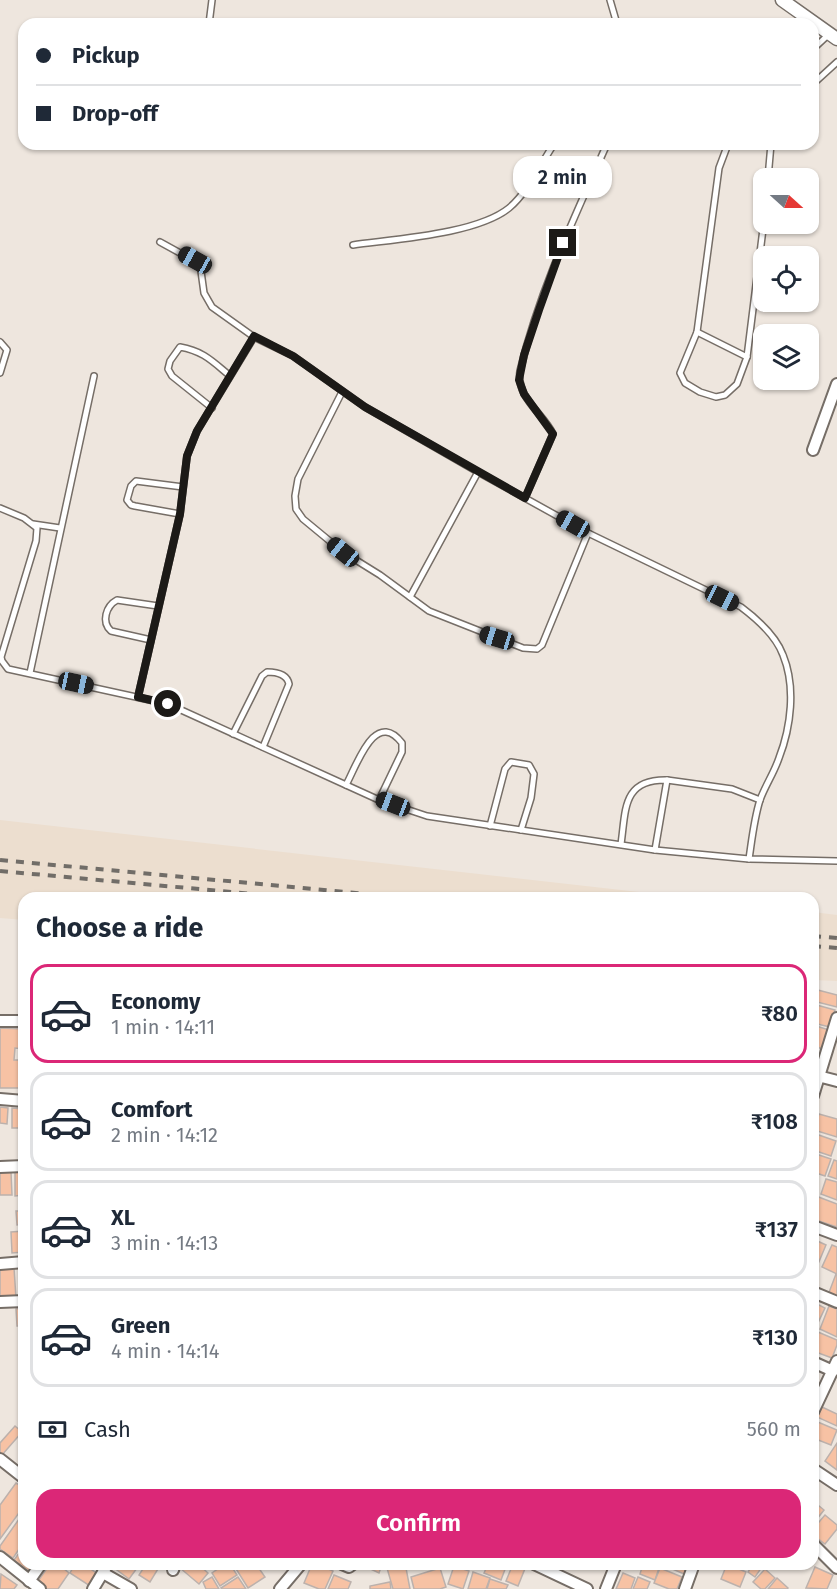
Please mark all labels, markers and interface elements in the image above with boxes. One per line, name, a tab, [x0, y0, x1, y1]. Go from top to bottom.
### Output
text: Pickup	[72, 42, 140, 69]
text: Drop-off	[72, 100, 158, 127]
callout: 2 min	[514, 156, 612, 198]
text: 2 min	[538, 165, 587, 189]
north arrow	[753, 168, 819, 234]
map controls	[753, 168, 819, 390]
route end	[549, 229, 576, 256]
car	[175, 243, 215, 277]
button: locate	[753, 246, 819, 312]
button: layers	[753, 324, 819, 390]
car	[553, 507, 593, 541]
car	[323, 534, 363, 570]
car	[702, 582, 742, 614]
car	[477, 624, 517, 652]
car	[57, 670, 95, 696]
route start	[154, 690, 181, 717]
car	[373, 789, 413, 819]
text: Choose a ride	[36, 912, 203, 944]
icon: car	[39, 987, 93, 1041]
text: Economy	[111, 988, 200, 1015]
text: ₹80	[761, 1000, 798, 1027]
text: 1 min · 14:11	[111, 1015, 215, 1039]
icon: car	[39, 1095, 93, 1149]
text: Comfort	[111, 1096, 192, 1123]
text: ₹108	[751, 1108, 798, 1135]
text: 2 min · 14:12	[111, 1123, 218, 1147]
icon: car	[39, 1203, 93, 1257]
text: XL	[111, 1204, 135, 1231]
text: ₹137	[755, 1216, 798, 1243]
text: 3 min · 14:13	[111, 1231, 218, 1255]
icon: car	[39, 1311, 93, 1365]
text: Green	[111, 1312, 170, 1339]
text: ₹130	[752, 1324, 798, 1351]
text: 4 min · 14:14	[111, 1339, 219, 1363]
icon: cash	[36, 1413, 69, 1446]
text: Cash	[84, 1416, 131, 1443]
text: 560 m	[747, 1417, 801, 1441]
button: Confirm	[36, 1489, 801, 1558]

